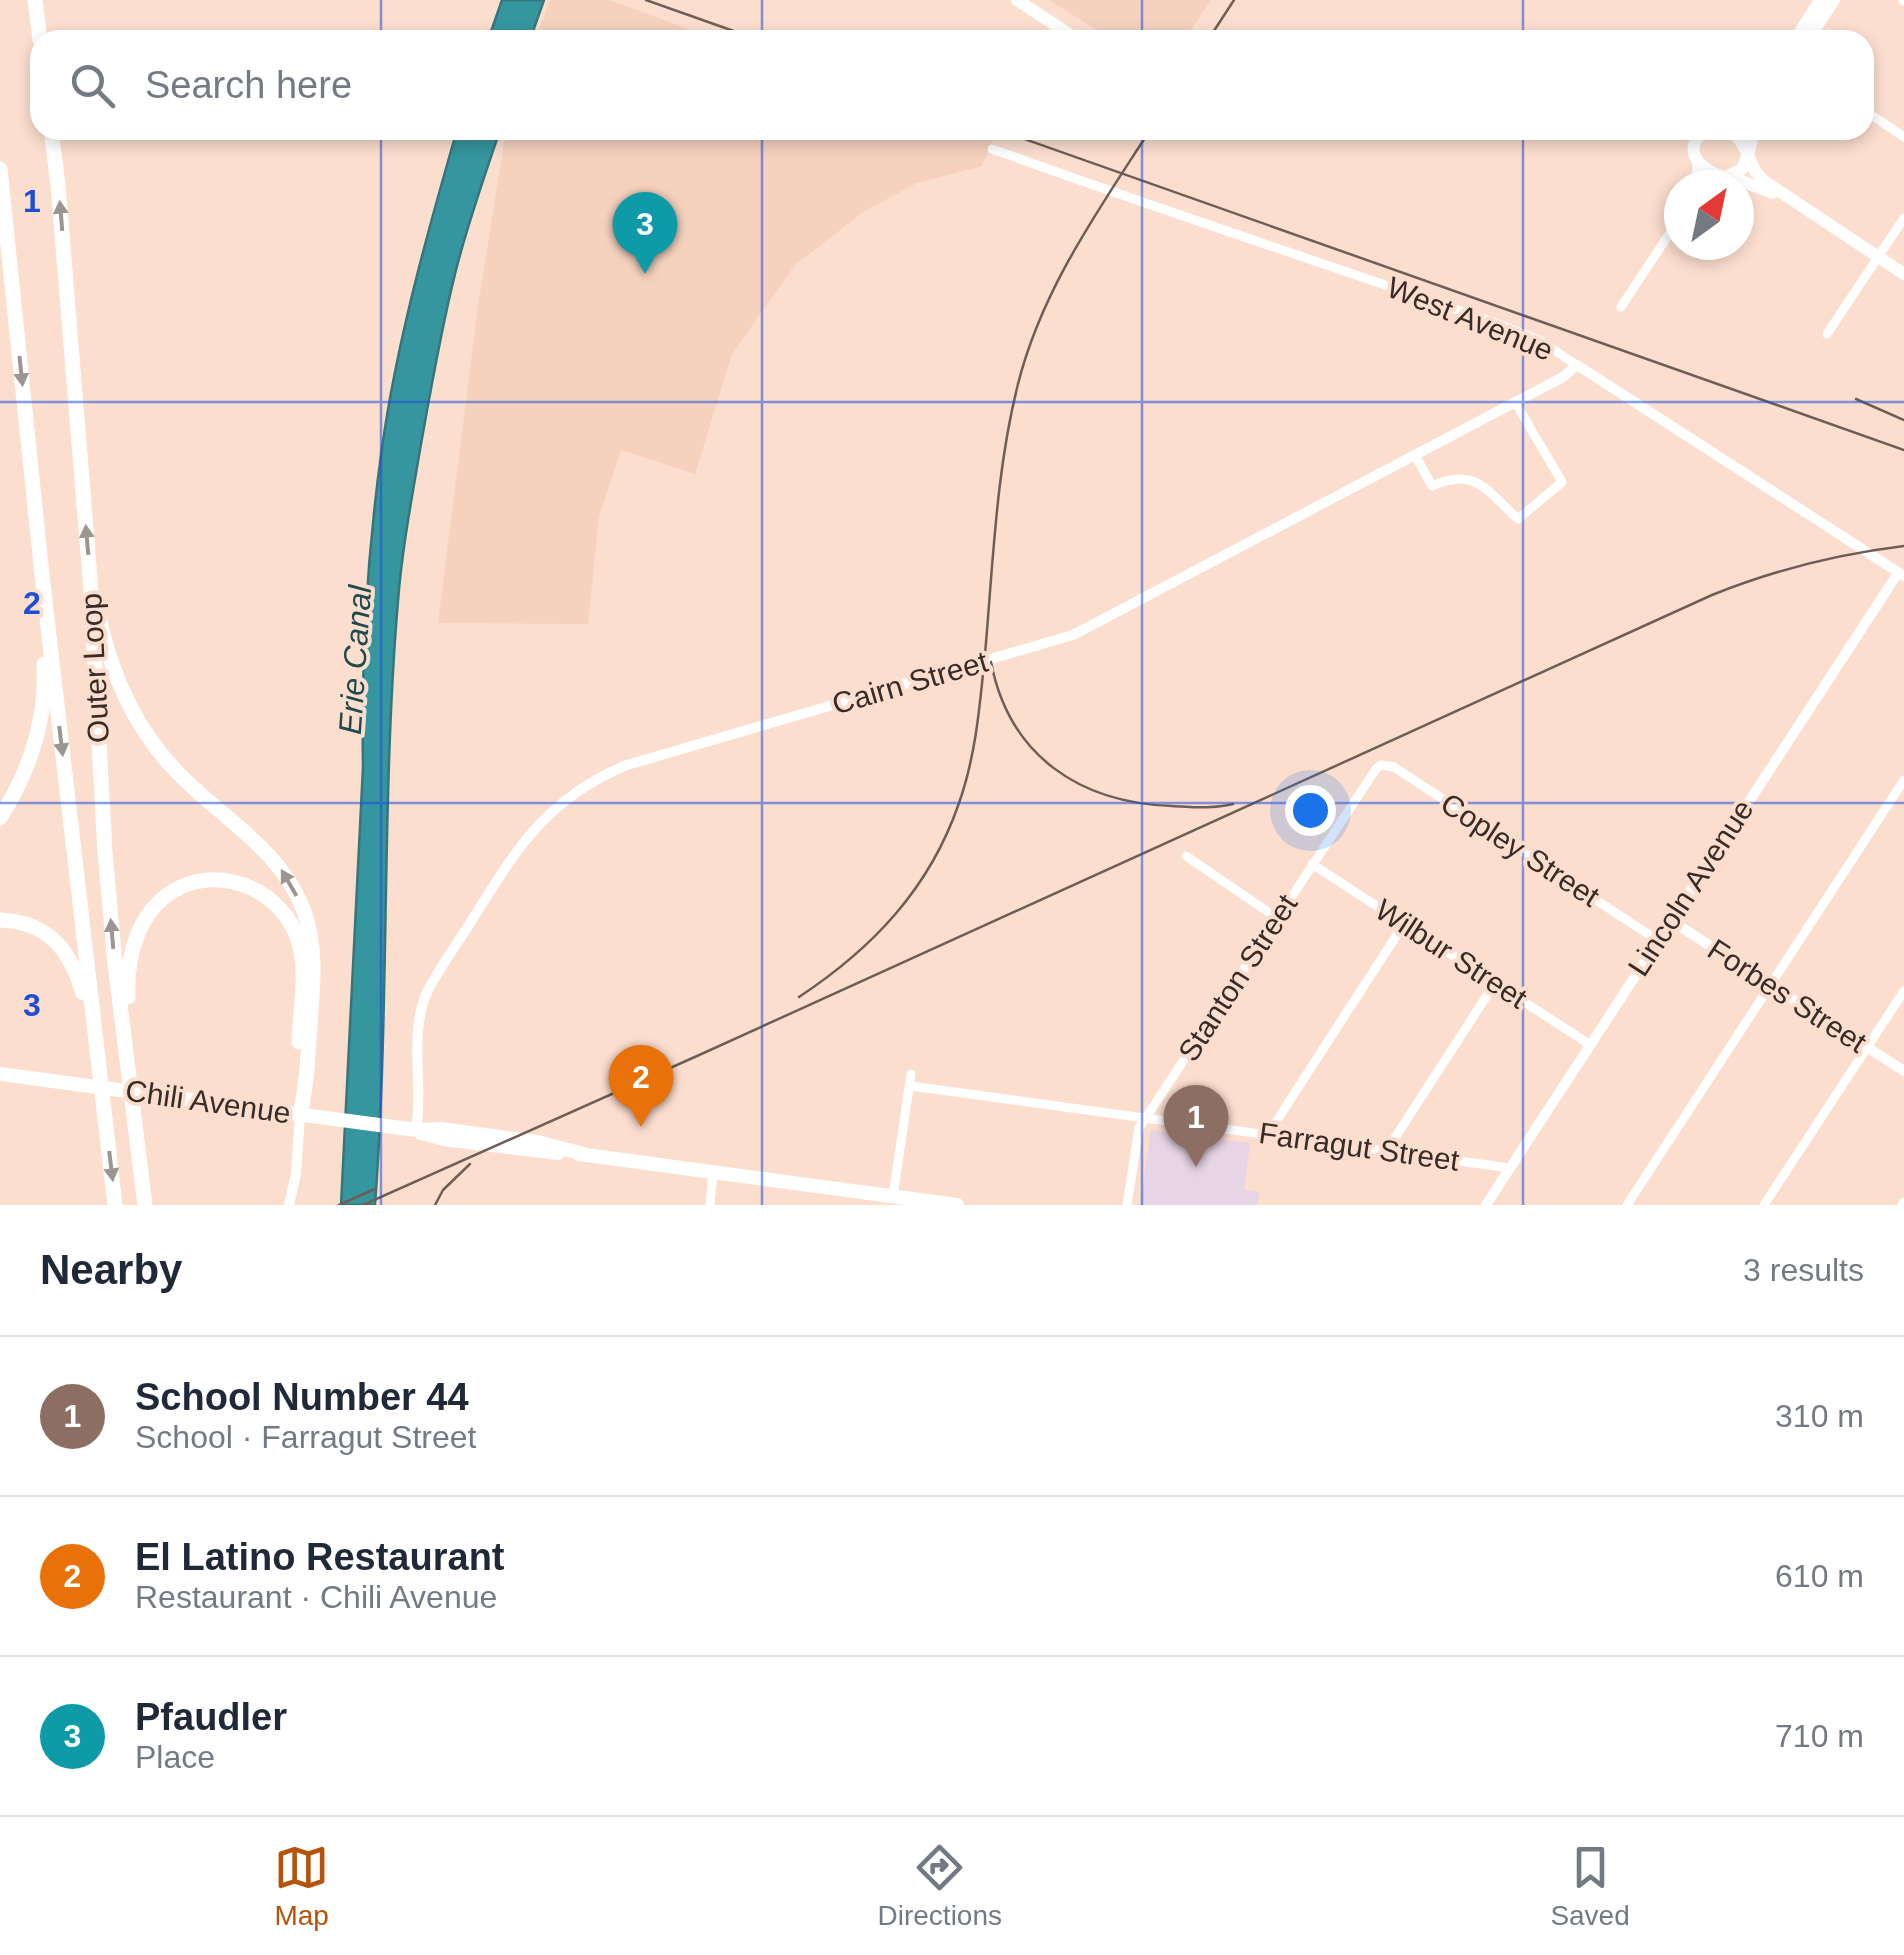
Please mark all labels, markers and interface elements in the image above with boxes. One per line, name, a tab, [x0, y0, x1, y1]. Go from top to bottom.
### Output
search box	[30, 30, 1874, 140]
icon: search	[65, 58, 120, 113]
text: Search here	[145, 64, 352, 106]
north arrow	[1664, 170, 1754, 260]
text: 1	[23, 183, 41, 219]
pin: 3	[612, 192, 678, 274]
one-way arrow	[52, 200, 68, 231]
street label: West Avenue	[1383, 270, 1558, 367]
one-way arrow	[13, 355, 29, 387]
one-way arrow	[78, 524, 94, 555]
water label: Erie Canal	[332, 583, 378, 736]
text: 2	[23, 585, 41, 621]
street label: Outer Loop	[74, 592, 115, 744]
street label: Cairn Street	[828, 644, 992, 720]
one-way arrow	[53, 726, 69, 757]
your location	[1285, 785, 1336, 836]
street label: Copley Street	[1435, 786, 1606, 913]
street label: Lincoln Avenue	[1621, 794, 1760, 982]
one-way arrow	[281, 869, 298, 897]
street label: Stanton Street	[1172, 888, 1304, 1067]
street label: Wilbur Street	[1370, 893, 1534, 1015]
one-way arrow	[104, 918, 120, 950]
street label: Forbes Street	[1702, 932, 1873, 1059]
text: 3	[23, 987, 41, 1023]
pin: 2	[608, 1044, 674, 1127]
street label: Chili Avenue	[123, 1074, 293, 1129]
pin: 1	[1164, 1084, 1228, 1167]
street label: Farragut Street	[1257, 1116, 1462, 1177]
one-way arrow	[103, 1151, 119, 1182]
text: Nearby	[40, 1246, 182, 1293]
text: 3 results	[1743, 1252, 1864, 1288]
text: School Number 44	[135, 1376, 469, 1418]
text: 1	[64, 1398, 81, 1434]
text: 310 m	[1775, 1398, 1864, 1434]
text: School · Farragut Street	[135, 1419, 476, 1455]
text: El Latino Restaurant	[135, 1536, 505, 1578]
text: 2	[64, 1558, 81, 1594]
text: 610 m	[1775, 1558, 1864, 1594]
text: Restaurant · Chili Avenue	[135, 1579, 497, 1615]
text: Pfaudler	[135, 1696, 287, 1738]
text: 3	[64, 1718, 81, 1754]
text: 710 m	[1775, 1718, 1864, 1754]
text: Place	[135, 1739, 215, 1775]
tab: Map	[274, 1840, 329, 1932]
tab: Directions	[878, 1840, 1002, 1932]
tab: Saved	[1550, 1840, 1630, 1932]

